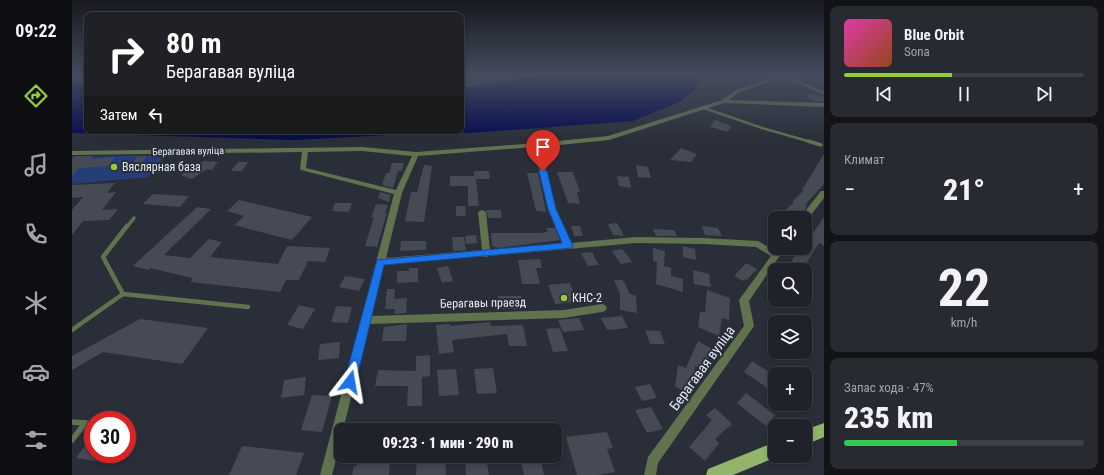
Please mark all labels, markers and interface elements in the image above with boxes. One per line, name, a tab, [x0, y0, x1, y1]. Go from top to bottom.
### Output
text: 09:22	[15, 20, 57, 41]
text: Blue Orbit	[904, 26, 964, 44]
text: 80 m	[166, 27, 222, 60]
icon: right	[100, 28, 152, 80]
text: Sona	[904, 44, 930, 59]
text: Берагавая вуліца	[166, 61, 295, 82]
icon: directions	[22, 82, 50, 110]
icon: previous	[873, 83, 895, 105]
icon: pause	[953, 83, 975, 105]
icon: next	[1033, 83, 1055, 105]
icon: left	[145, 104, 167, 126]
text: Затем	[100, 106, 137, 124]
pin	[526, 130, 560, 171]
icon: arrive	[532, 136, 554, 158]
street label: Берагавая вуліца	[152, 145, 224, 157]
icon: music	[22, 151, 50, 179]
text: Климат	[844, 152, 885, 167]
place label: Вяслярная база	[122, 160, 201, 174]
marker: Вяслярная база	[109, 162, 119, 172]
text: 21°	[943, 172, 985, 207]
text: −	[844, 177, 855, 202]
text: +	[1073, 177, 1084, 202]
map controls	[768, 211, 812, 463]
button: sound	[768, 211, 812, 255]
icon: phone	[22, 220, 50, 248]
text: 22	[938, 258, 990, 319]
button: search	[768, 263, 812, 307]
icon: climate	[22, 289, 50, 317]
place label: КНС-2	[572, 291, 602, 305]
marker: КНС-2	[559, 293, 569, 303]
street label: Берагавы праезд	[440, 295, 527, 311]
button: layers	[768, 315, 812, 359]
text: km/h	[951, 315, 977, 330]
street label: Берагавая вуліца	[666, 323, 738, 413]
icon: car	[22, 358, 50, 386]
position arrow	[329, 361, 371, 403]
button: +	[768, 367, 812, 411]
text: Запас хода · 47%	[844, 380, 934, 395]
text: 235 km	[844, 400, 933, 435]
speed limit sign: 30	[84, 411, 136, 463]
button: −	[768, 419, 812, 463]
icon: filters	[22, 426, 50, 454]
text: 09:23 · 1 мин · 290 m	[383, 434, 513, 452]

